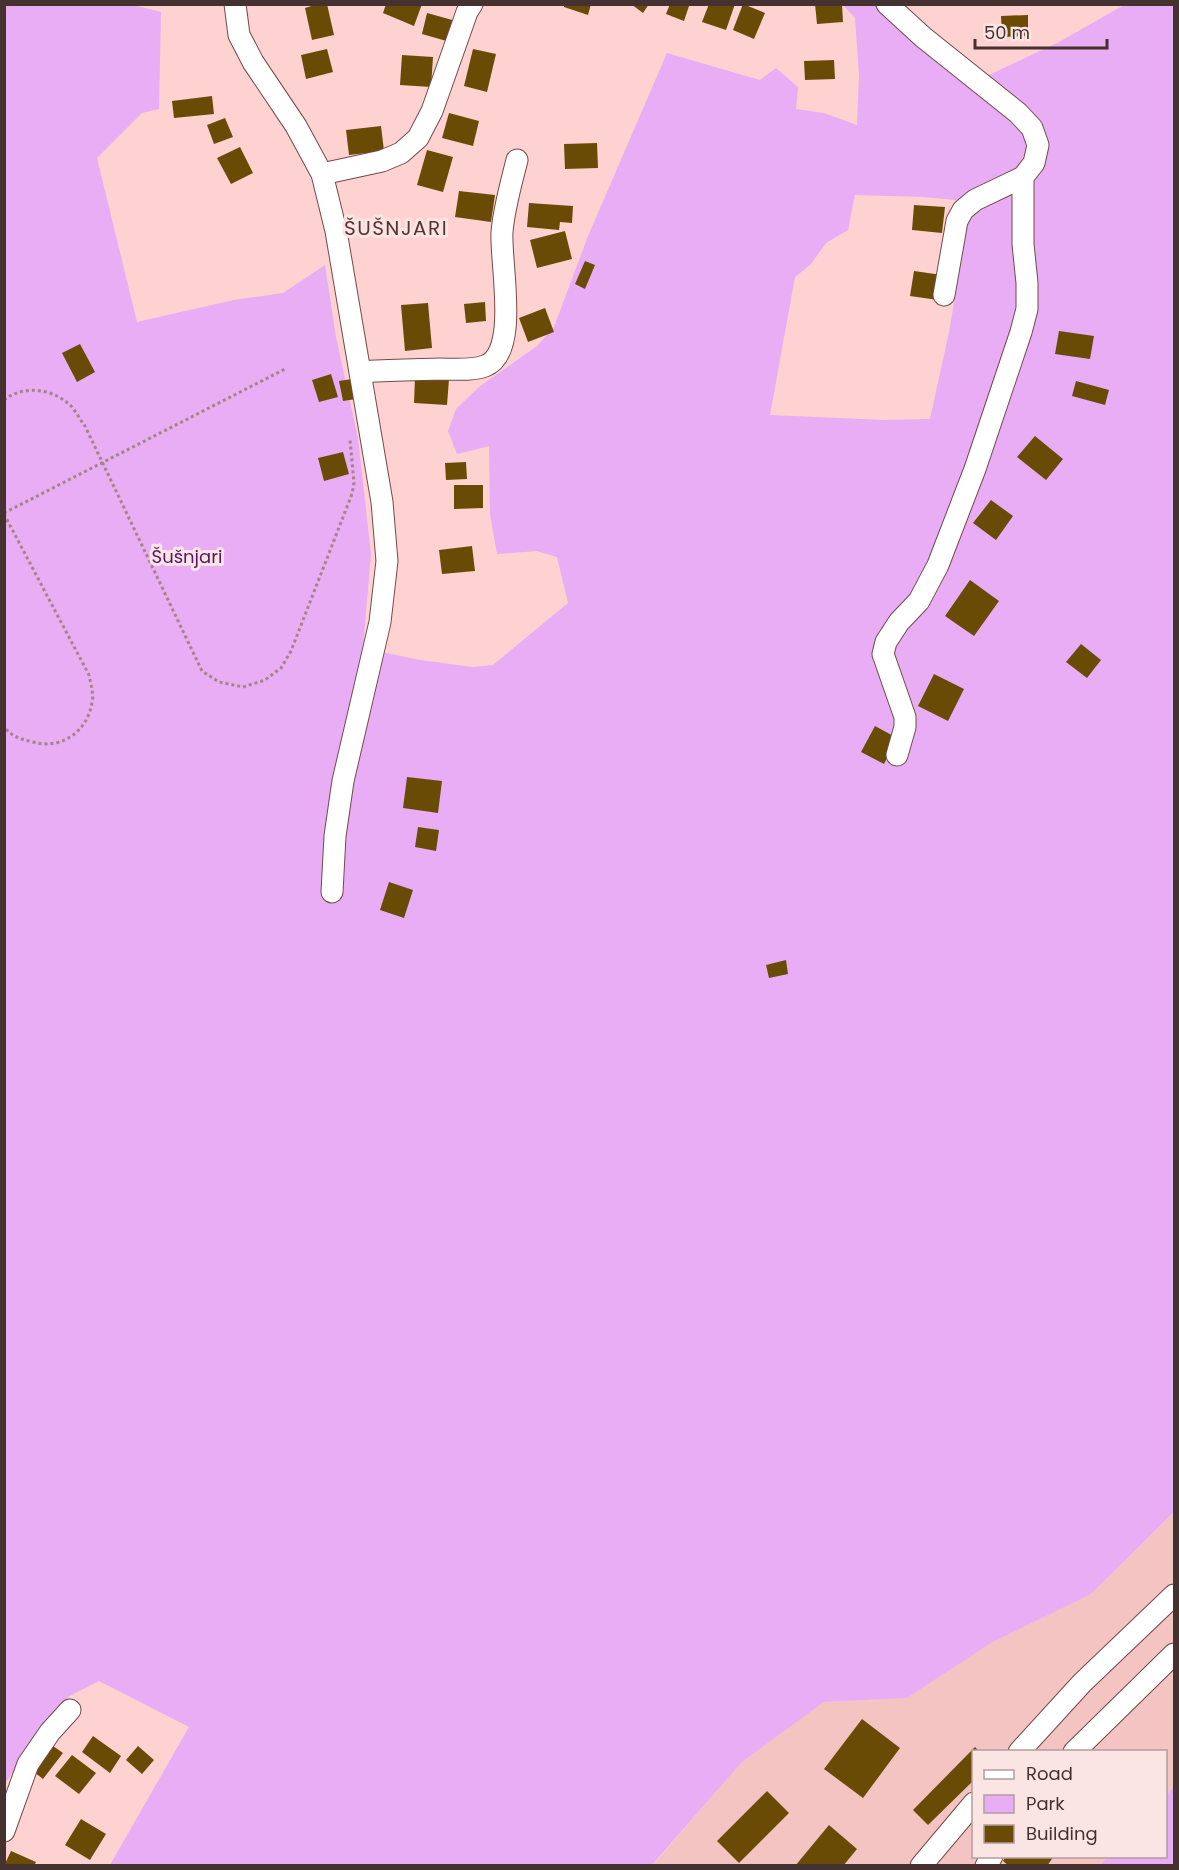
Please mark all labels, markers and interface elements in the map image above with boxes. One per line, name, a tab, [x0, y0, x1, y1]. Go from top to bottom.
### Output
scale bar	[975, 12, 1107, 50]
text: 50 m	[984, 20, 1030, 45]
district label: ŠUŠNJARI	[344, 214, 448, 242]
park label: Šušnjari	[152, 544, 222, 569]
legend	[972, 1750, 1167, 1858]
text: Road	[1026, 1761, 1073, 1786]
text: Park	[1026, 1791, 1065, 1816]
text: Building	[1026, 1821, 1098, 1846]

